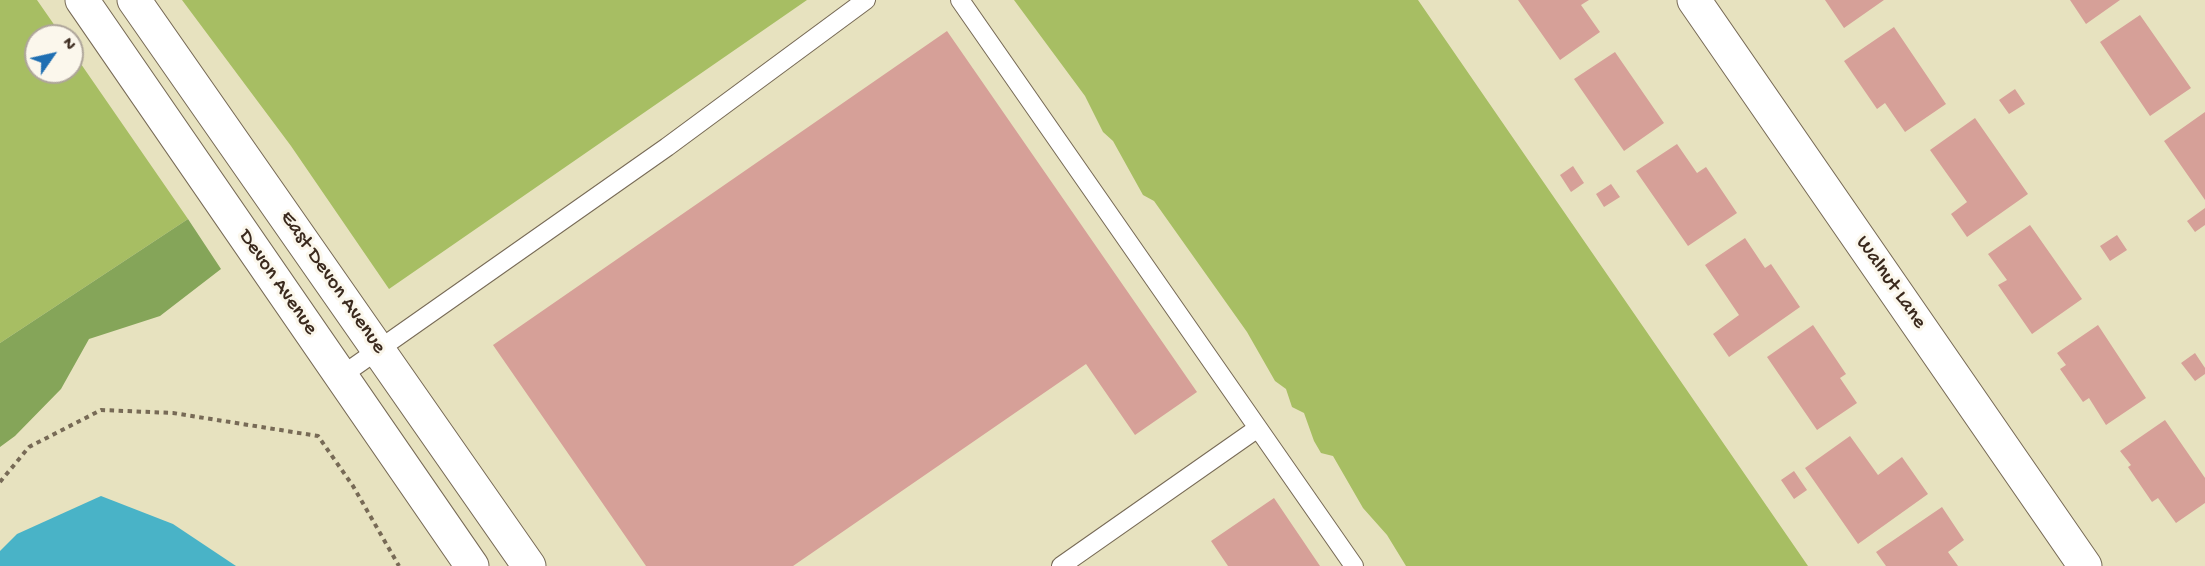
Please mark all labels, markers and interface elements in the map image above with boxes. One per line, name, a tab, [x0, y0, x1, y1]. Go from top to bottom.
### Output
north arrow	[24, 24, 84, 84]
text: N	[57, 35, 78, 54]
street label: East Devon Avenue	[273, 207, 391, 359]
street label: Devon Avenue	[231, 225, 323, 341]
street label: Walnut Lane	[1849, 232, 1931, 334]

